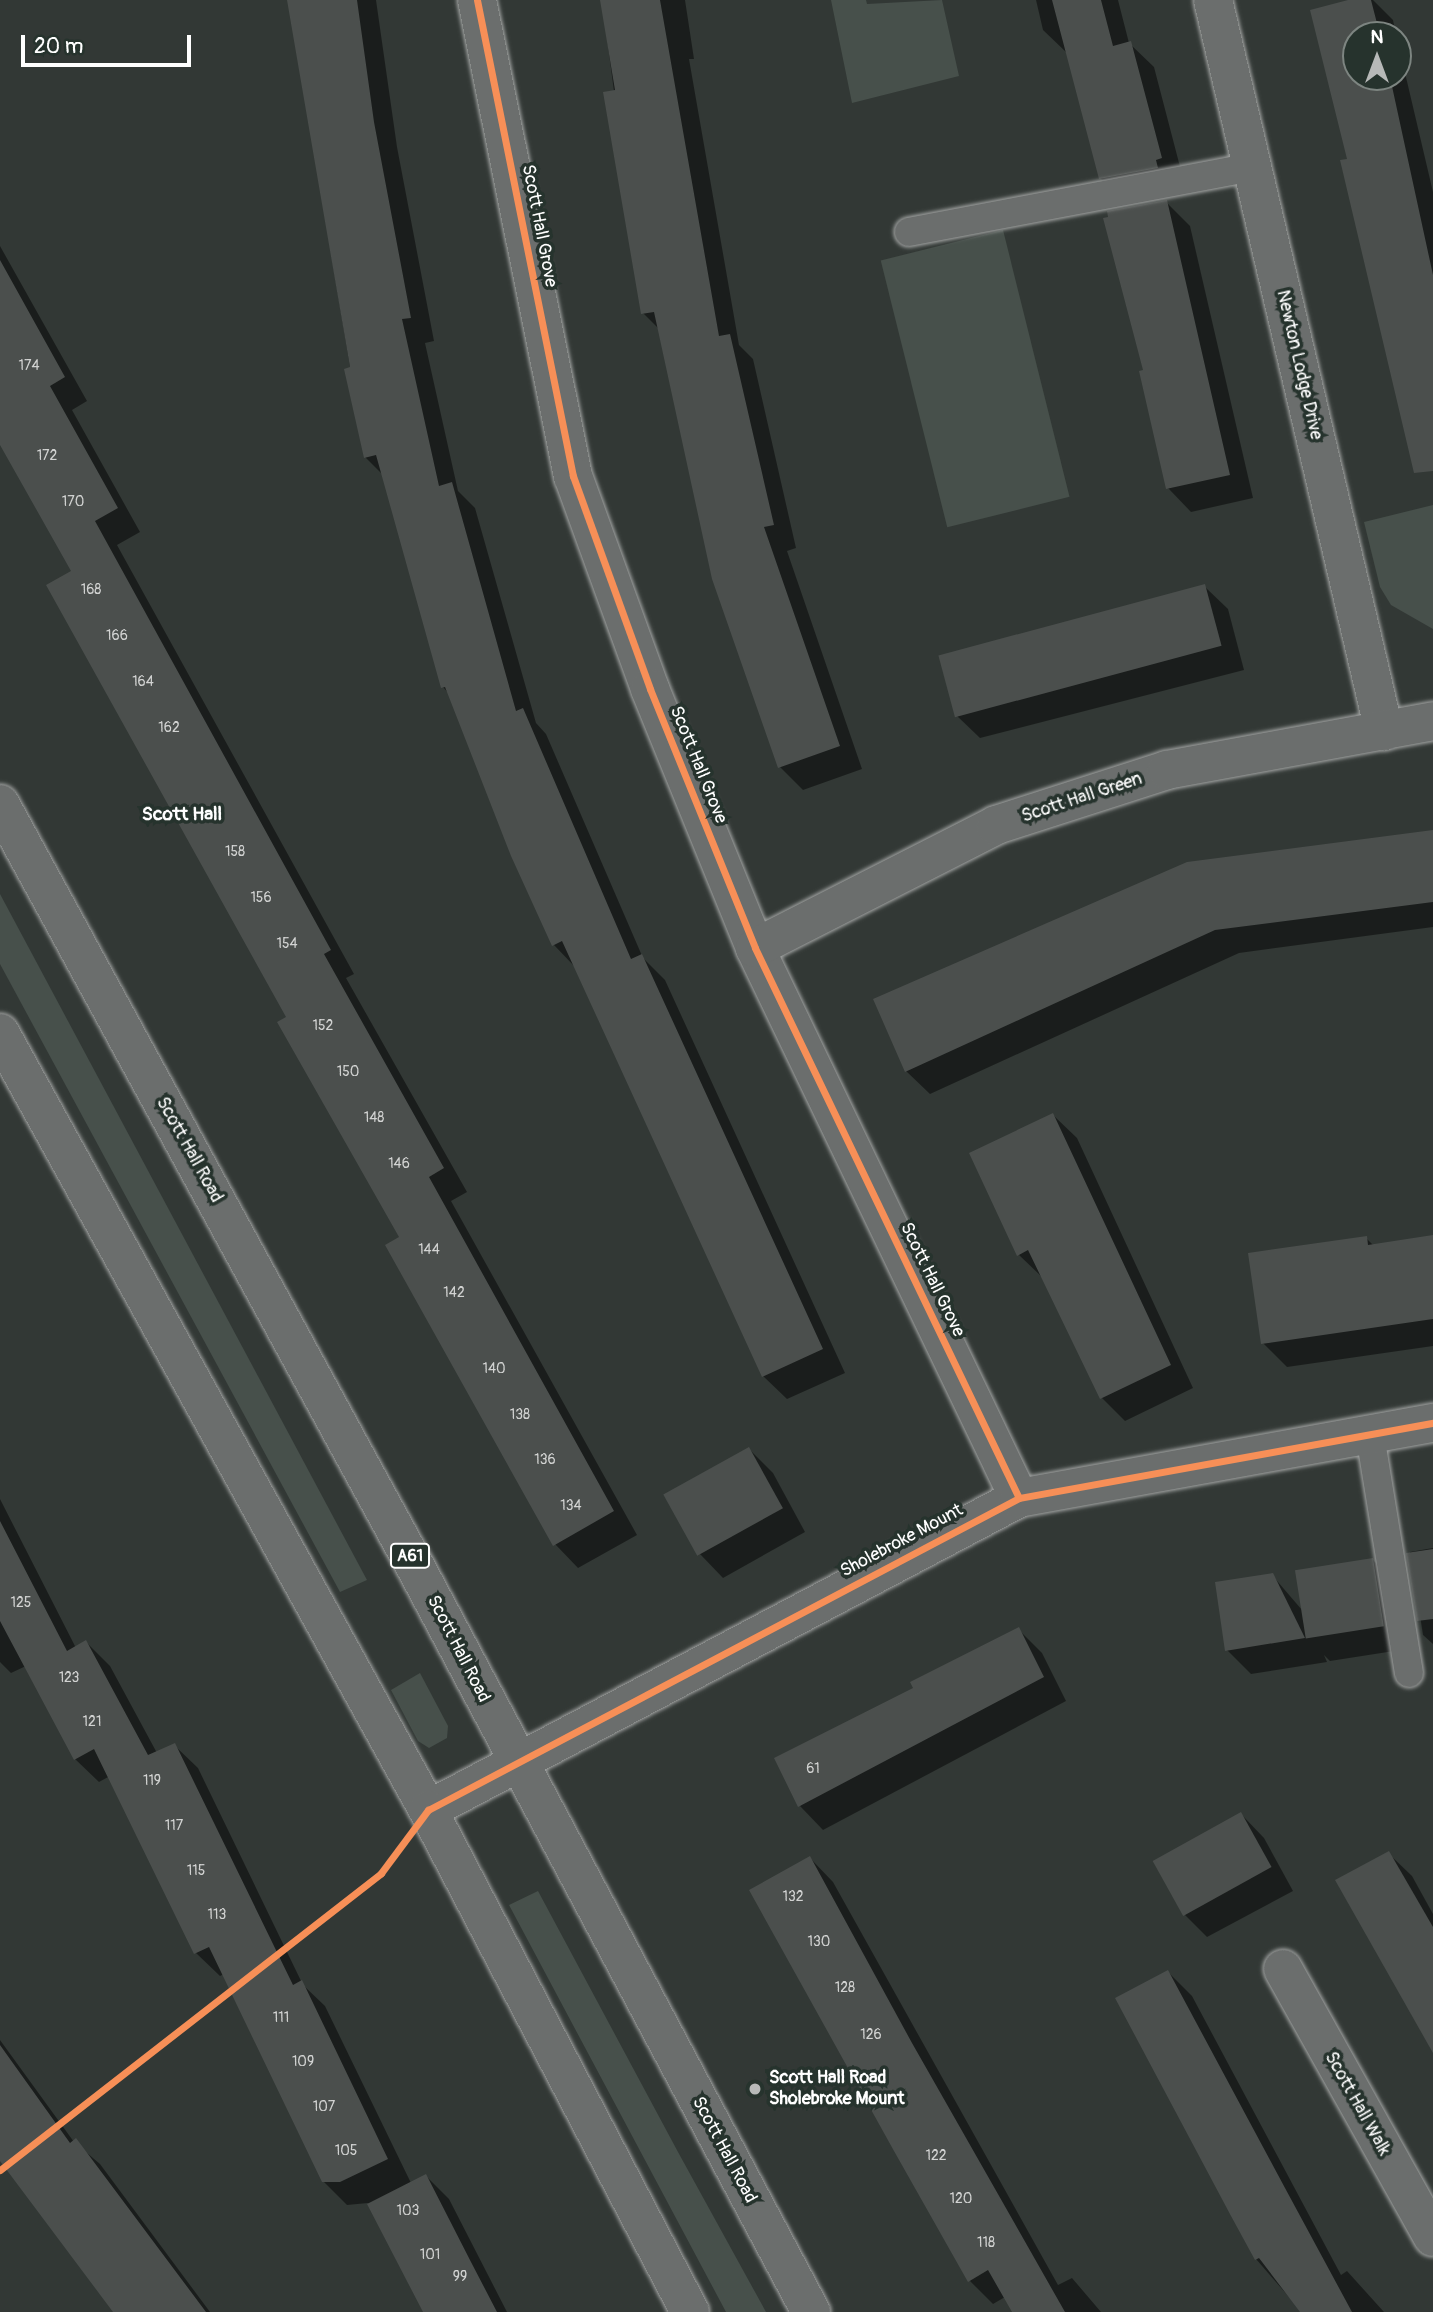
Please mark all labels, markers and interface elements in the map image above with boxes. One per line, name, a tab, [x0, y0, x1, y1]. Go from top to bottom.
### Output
scale bar	[24, 21, 194, 65]
north arrow	[1342, 21, 1412, 91]
text: N	[1371, 25, 1383, 49]
text: 20 m	[34, 33, 83, 60]
street label: Scott Hall Grove	[517, 163, 561, 289]
street label: Newton Lodge Drive	[1271, 288, 1327, 442]
house number: 174	[19, 358, 39, 374]
house number: 172	[37, 448, 57, 464]
house number: 170	[62, 494, 84, 510]
house number: 168	[81, 582, 101, 598]
house number: 166	[106, 628, 128, 644]
house number: 164	[132, 674, 154, 690]
street label: Scott Hall Grove	[665, 703, 731, 827]
house number: 162	[158, 720, 180, 736]
street label: Scott Hall Green	[1019, 768, 1145, 828]
district label: Scott Hall	[142, 804, 222, 826]
house number: 158	[225, 844, 245, 860]
house number: 156	[250, 890, 272, 906]
house number: 154	[276, 936, 298, 952]
house number: 152	[313, 1018, 333, 1034]
house number: 150	[337, 1064, 359, 1080]
street label: Scott Hall Road	[151, 1093, 227, 1207]
house number: 148	[364, 1110, 384, 1126]
house number: 146	[388, 1156, 410, 1172]
street label: Scott Hall Grove	[895, 1219, 969, 1341]
house number: 144	[418, 1242, 440, 1258]
house number: 142	[443, 1285, 465, 1301]
house number: 140	[482, 1361, 506, 1377]
house number: 138	[510, 1407, 530, 1423]
house number: 136	[534, 1452, 556, 1468]
house number: 134	[560, 1498, 582, 1514]
street label: Sholebroke Mount	[837, 1500, 967, 1582]
road number: A61	[389, 1544, 431, 1568]
street label: Scott Hall Road	[422, 1592, 494, 1706]
house number: 125	[11, 1595, 31, 1611]
house number: 123	[59, 1670, 79, 1686]
house number: 121	[83, 1714, 101, 1730]
house number: 61	[806, 1761, 820, 1777]
house number: 119	[143, 1773, 161, 1789]
house number: 117	[165, 1818, 183, 1834]
house number: 115	[187, 1863, 205, 1879]
house number: 132	[782, 1889, 804, 1905]
house number: 113	[208, 1907, 226, 1923]
house number: 130	[808, 1934, 830, 1950]
house number: 128	[835, 1980, 855, 1996]
house number: 111	[273, 2010, 289, 2026]
house number: 126	[860, 2027, 882, 2043]
street label: Scott Hall Walk	[1320, 2048, 1394, 2160]
house number: 109	[292, 2054, 314, 2070]
place label: Scott Hall Road Sholebroke Mount	[769, 2068, 905, 2110]
marker: Scott Hall Road Sholebroke Mount	[747, 2081, 763, 2097]
street label: Scott Hall Road	[687, 2093, 761, 2207]
house number: 107	[313, 2099, 335, 2115]
house number: 105	[335, 2143, 357, 2159]
house number: 122	[925, 2148, 947, 2164]
house number: 120	[950, 2191, 972, 2207]
house number: 103	[397, 2203, 419, 2219]
house number: 118	[977, 2235, 995, 2251]
house number: 101	[420, 2247, 440, 2263]
house number: 99	[453, 2269, 467, 2285]

